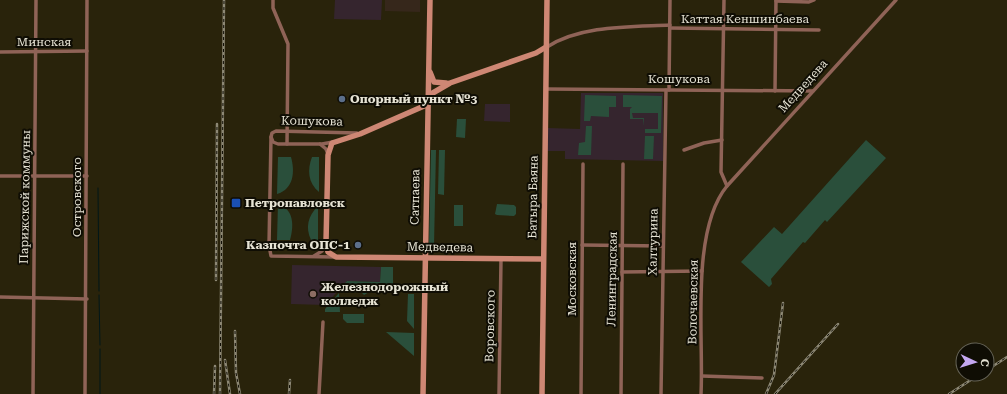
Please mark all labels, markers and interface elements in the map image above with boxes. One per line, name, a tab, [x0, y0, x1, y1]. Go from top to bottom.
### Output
street label: Каттая Кеншинбаева	[681, 12, 809, 26]
street label: Минская	[17, 35, 71, 49]
street label: Медведева	[776, 56, 831, 115]
street label: Кошукова	[648, 72, 710, 86]
place label: Опорный пункт №3	[350, 92, 478, 106]
marker: Опорный пункт №3	[337, 94, 347, 104]
street label: Кошукова	[281, 113, 344, 129]
street label: Парижской коммуны	[17, 130, 33, 264]
street label: Батыра Баяна	[525, 155, 541, 239]
street label: Островского	[70, 157, 84, 237]
street label: Сатпаева	[408, 169, 422, 225]
place label: Петропавловск	[245, 196, 346, 210]
marker: Петропавловск	[230, 197, 242, 209]
street label: Халтурина	[645, 208, 661, 276]
street label: Ленинградская	[604, 231, 620, 327]
place label: Казпочта ОПС-1	[246, 238, 350, 252]
street label: Медведева	[407, 239, 474, 255]
marker: Казпочта ОПС-1	[353, 240, 363, 250]
street label: Московская	[565, 242, 579, 316]
street label: Волочаевская	[685, 259, 701, 344]
place label: Железнодорожный колледж	[321, 280, 448, 308]
marker: Железнодорожный колледж	[308, 289, 318, 299]
street label: Воровского	[482, 290, 498, 362]
north arrow	[955, 342, 995, 382]
text: С	[978, 358, 991, 367]

